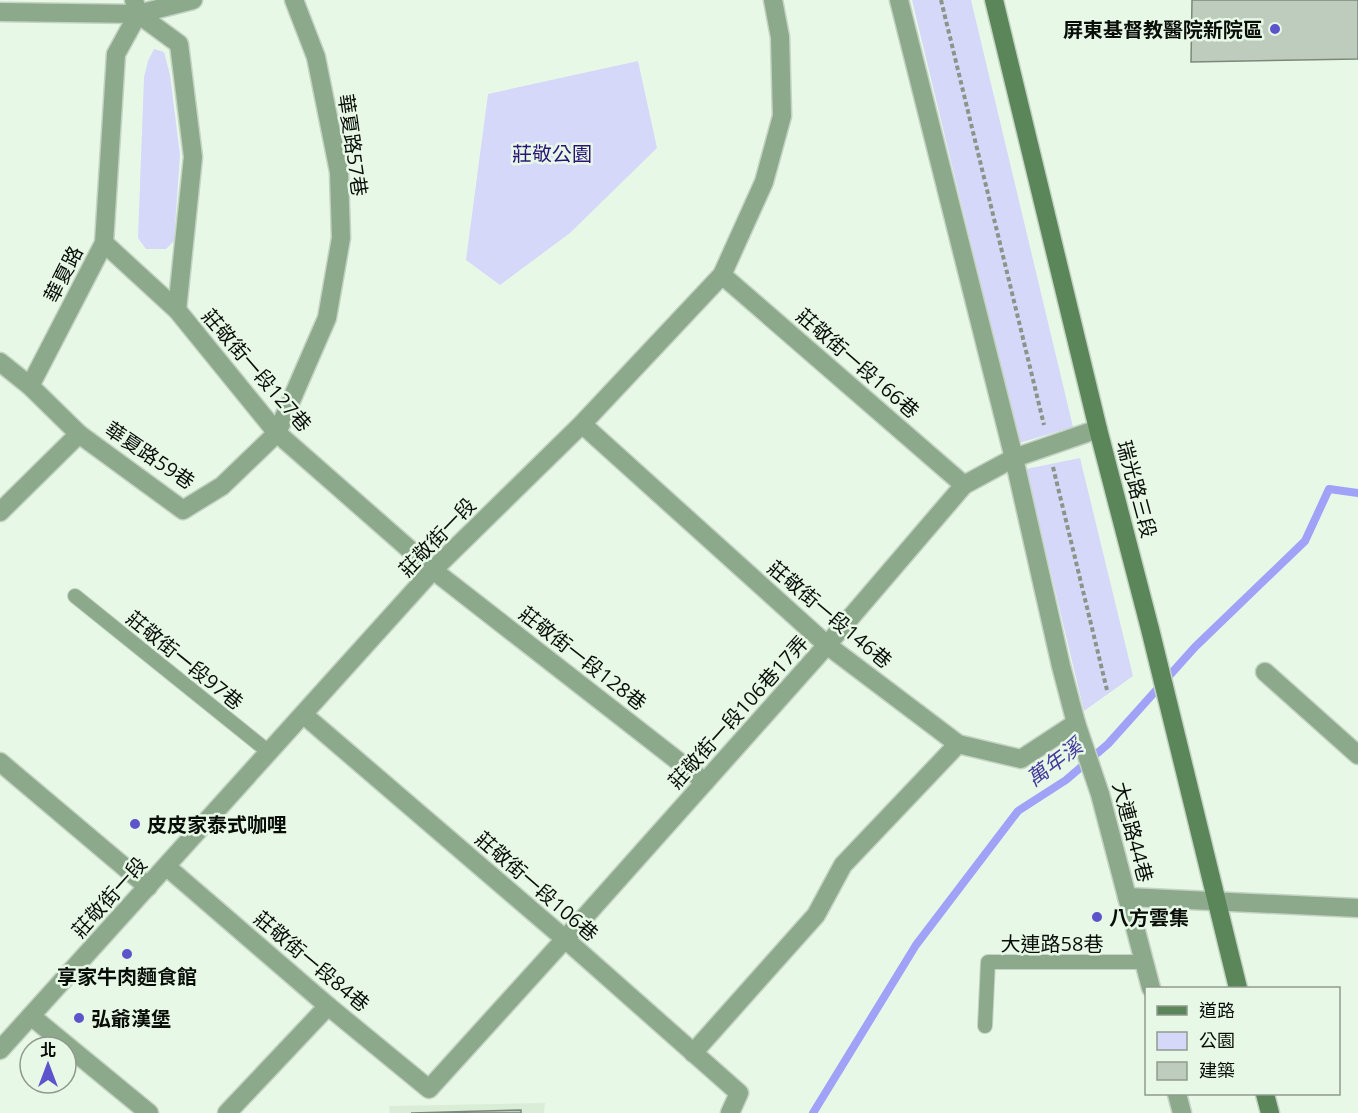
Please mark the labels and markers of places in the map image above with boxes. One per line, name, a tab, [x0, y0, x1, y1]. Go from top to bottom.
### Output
place label: 屏東基督教醫院新院區	[1063, 16, 1263, 43]
marker: 屏東基督教醫院新院區	[1268, 22, 1282, 36]
place label: 皮皮家泰式咖哩	[147, 811, 287, 838]
marker: 皮皮家泰式咖哩	[128, 817, 142, 831]
place label: 八方雲集	[1109, 904, 1189, 931]
marker: 八方雲集	[1090, 910, 1104, 924]
marker: 享家牛肉麵食館	[120, 947, 134, 961]
place label: 享家牛肉麵食館	[57, 963, 197, 990]
place label: 弘爺漢堡	[91, 1005, 171, 1032]
marker: 弘爺漢堡	[72, 1011, 86, 1025]

